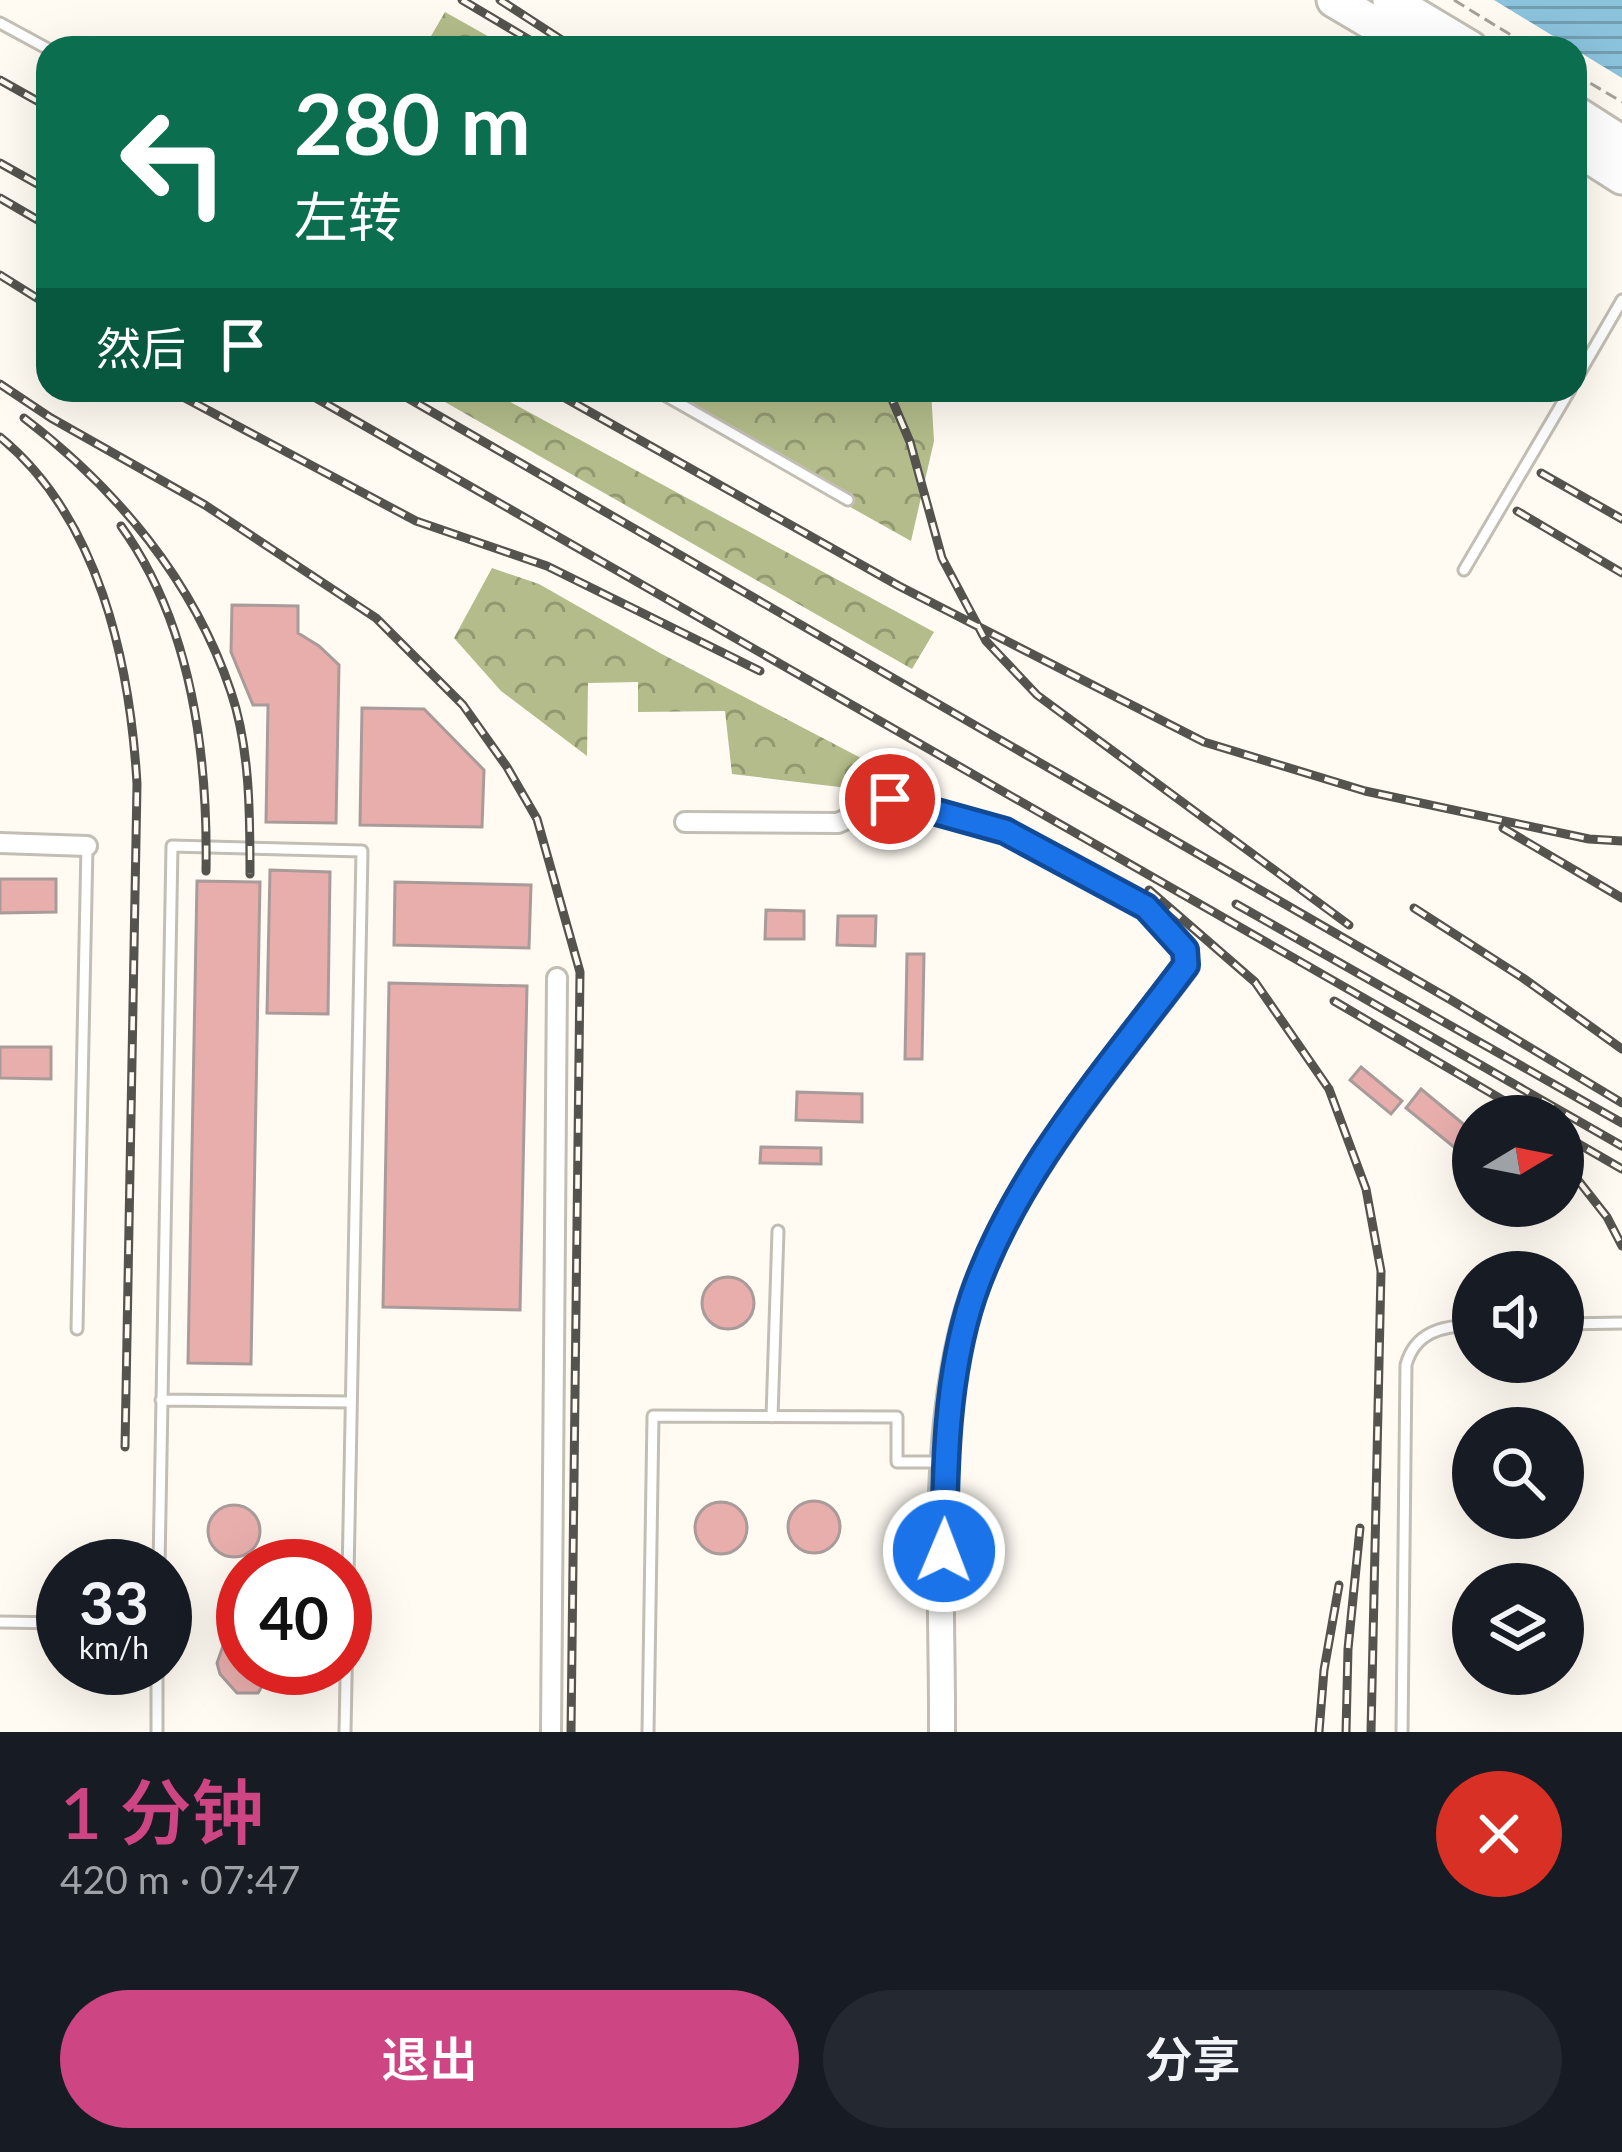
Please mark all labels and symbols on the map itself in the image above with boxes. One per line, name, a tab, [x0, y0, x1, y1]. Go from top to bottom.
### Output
pin	[839, 748, 941, 850]
north arrow	[1452, 1095, 1584, 1227]
position arrow	[881, 1488, 1007, 1614]
speed limit sign: 40	[216, 1539, 372, 1695]

